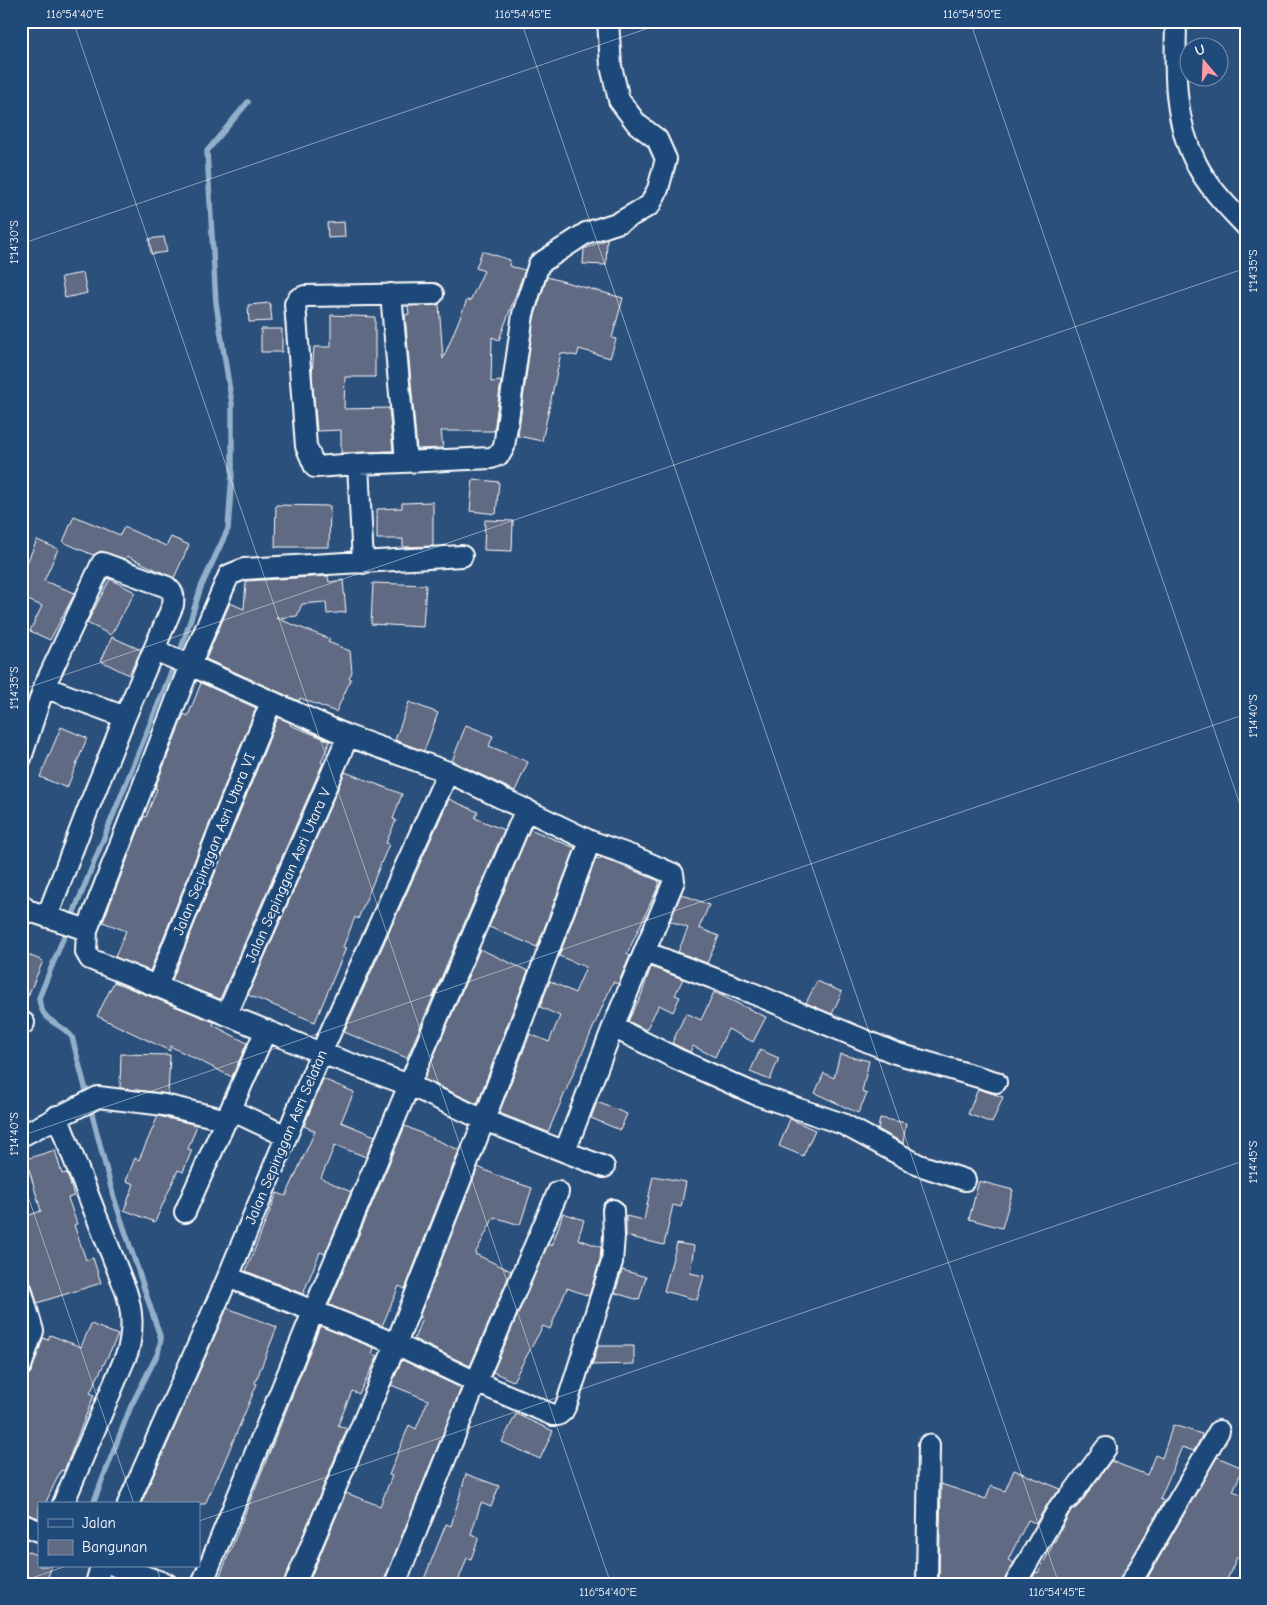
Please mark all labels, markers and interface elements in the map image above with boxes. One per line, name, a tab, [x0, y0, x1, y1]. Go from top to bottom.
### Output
text: 116°54'40"E	[46, 7, 104, 21]
text: 116°54'45"E	[495, 7, 551, 21]
text: 116°54'50"E	[943, 7, 1001, 21]
north arrow	[1180, 38, 1230, 88]
text: U	[1193, 41, 1207, 60]
text: 1°14'30"S	[7, 220, 21, 264]
text: 1°14'35"S	[1246, 249, 1260, 293]
text: 1°14'35"S	[7, 666, 21, 710]
text: 1°14'40"S	[1246, 694, 1260, 738]
street label: Jalan Sepinggan Asri Utara VI	[169, 750, 259, 938]
street label: Jalan Sepinggan Asri Utara V	[241, 785, 335, 965]
street label: Jalan Sepinggan Asri Selatan	[241, 1047, 331, 1227]
text: 1°14'40"S	[7, 1112, 21, 1156]
text: 1°14'45"S	[1246, 1140, 1260, 1183]
legend	[38, 1502, 200, 1568]
text: Jalan	[82, 1514, 116, 1532]
text: Bangunan	[82, 1538, 147, 1556]
text: 116°54'40"E	[579, 1585, 637, 1599]
text: 116°54'45"E	[1029, 1585, 1085, 1599]

